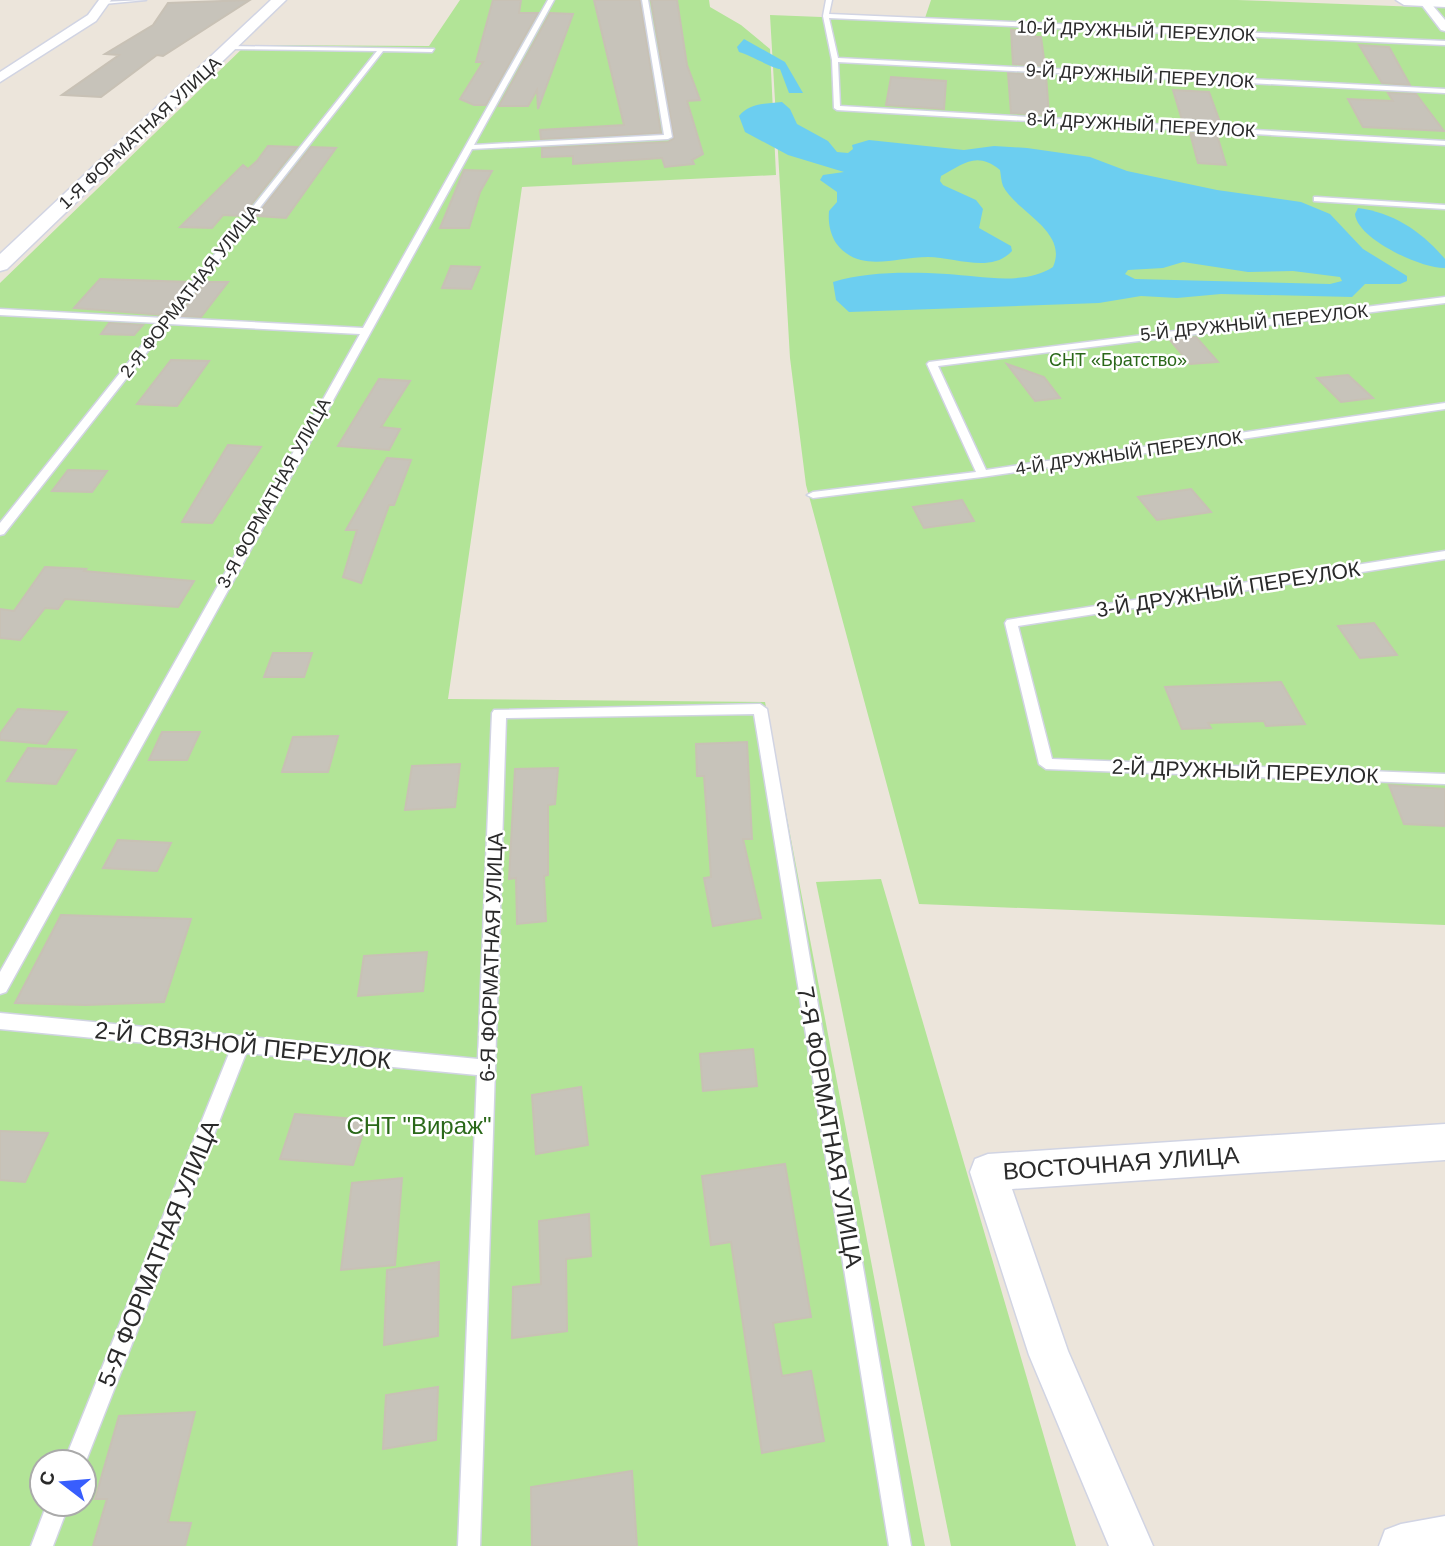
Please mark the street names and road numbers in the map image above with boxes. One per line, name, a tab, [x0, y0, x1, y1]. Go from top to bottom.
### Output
street label: 10-Й ДРУЖНЫЙ ПЕРЕУЛОК	[1016, 16, 1256, 45]
street label: 1-Я ФОРМАТНАЯ УЛИЦА	[55, 53, 225, 213]
street label: 9-Й ДРУЖНЫЙ ПЕРЕУЛОК	[1025, 59, 1255, 92]
street label: 8-Й ДРУЖНЫЙ ПЕРЕУЛОК	[1026, 108, 1256, 141]
street label: 2-Я ФОРМАТНАЯ УЛИЦА	[116, 201, 264, 381]
street label: 5-Й ДРУЖНЫЙ ПЕРЕУЛОК	[1139, 300, 1369, 345]
street label: 3-Я ФОРМАТНАЯ УЛИЦА	[213, 395, 335, 591]
street label: 4-Й ДРУЖНЫЙ ПЕРЕУЛОК	[1014, 426, 1244, 479]
street label: 3-Й ДРУЖНЫЙ ПЕРЕУЛОК	[1094, 557, 1362, 621]
street label: 2-Й ДРУЖНЫЙ ПЕРЕУЛОК	[1111, 755, 1380, 787]
street label: 6-Я ФОРМАТНАЯ УЛИЦА	[475, 832, 507, 1082]
street label: 7-Я ФОРМАТНАЯ УЛИЦА	[792, 984, 868, 1270]
street label: 2-Й СВЯЗНОЙ ПЕРЕУЛОК	[94, 1016, 392, 1074]
street label: 5-Я ФОРМАТНАЯ УЛИЦА	[92, 1116, 224, 1390]
street label: ВОСТОЧНАЯ УЛИЦА	[1002, 1141, 1240, 1185]

